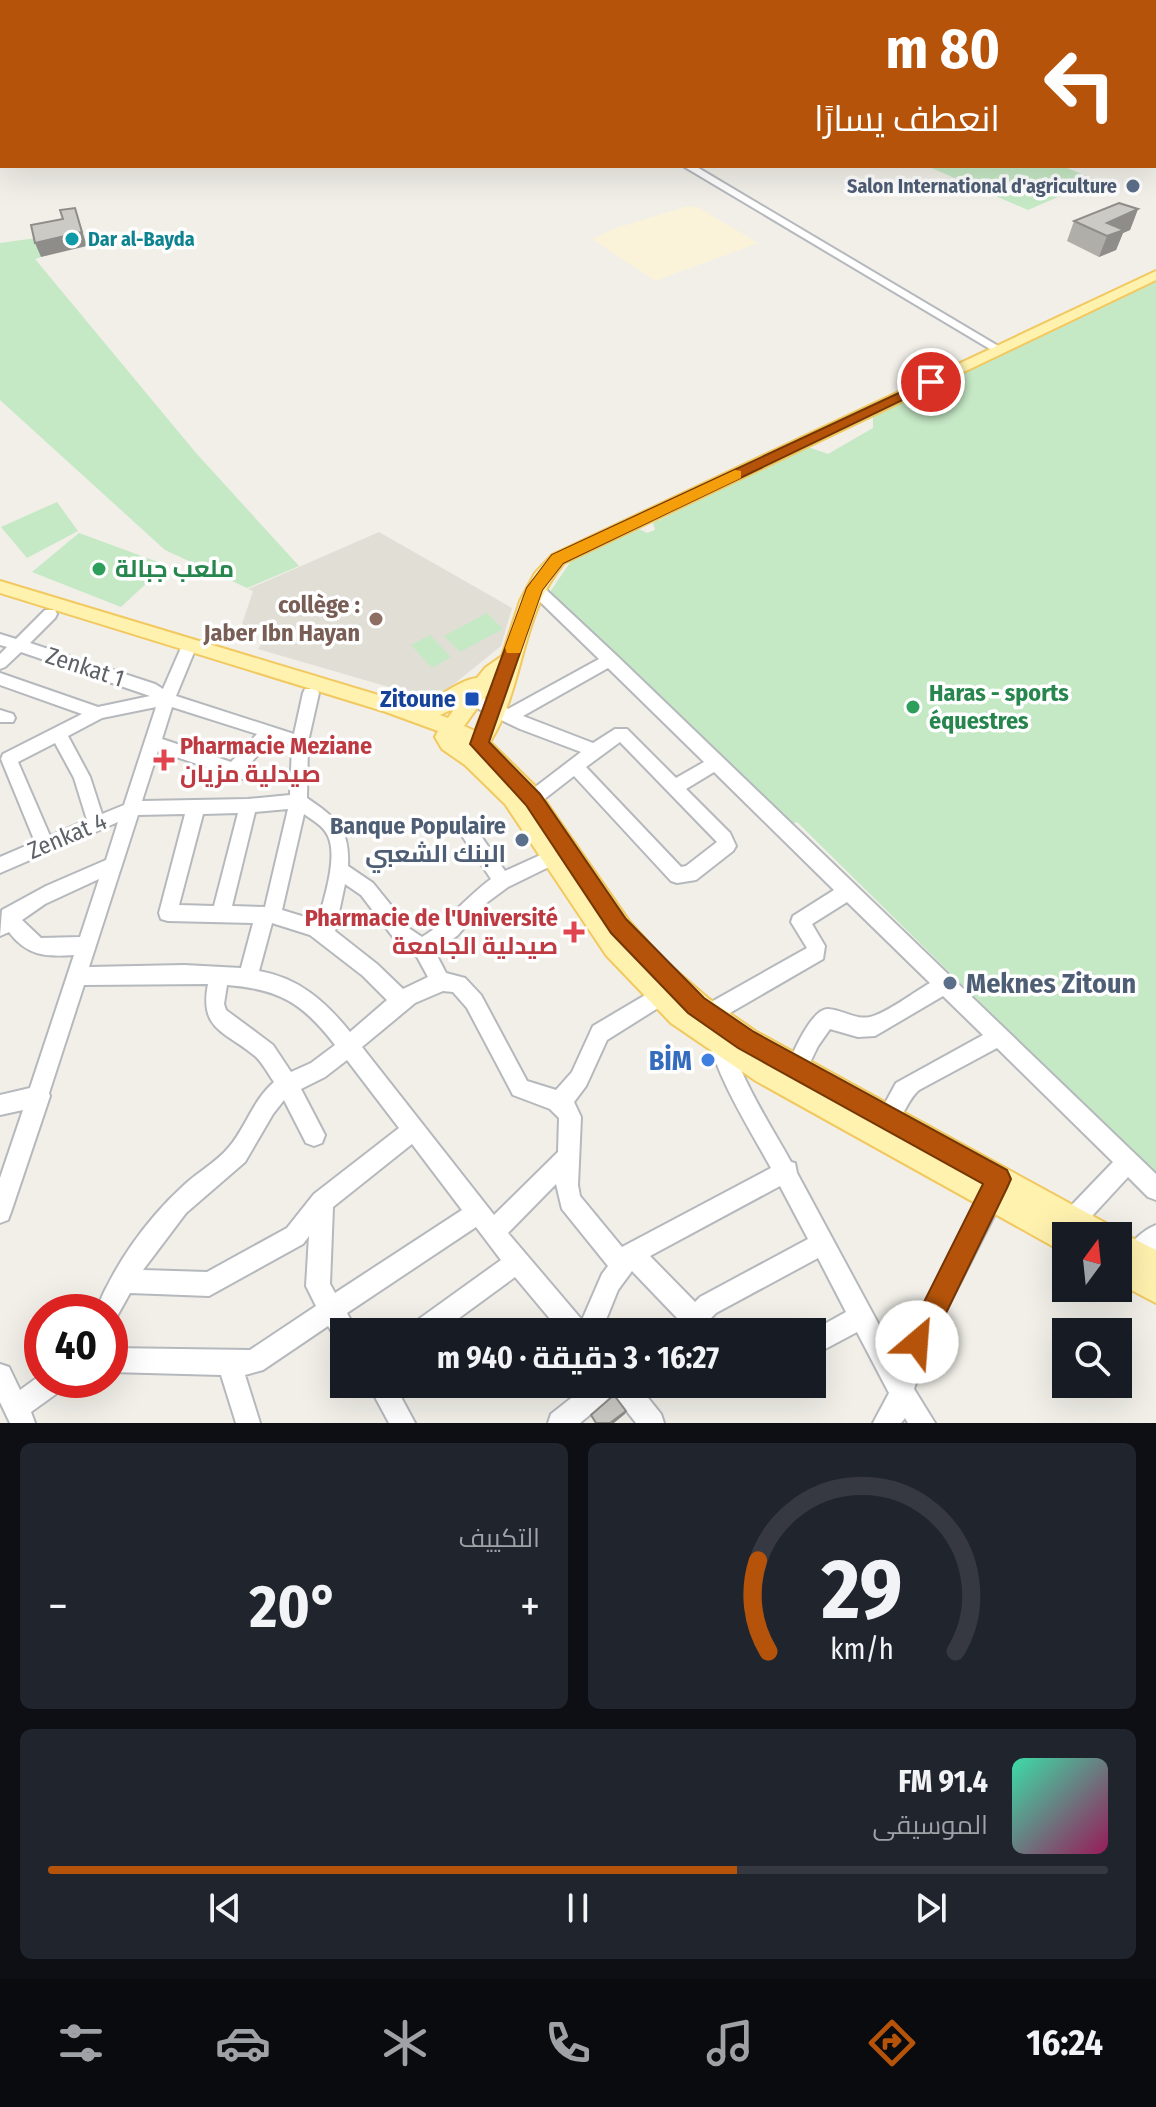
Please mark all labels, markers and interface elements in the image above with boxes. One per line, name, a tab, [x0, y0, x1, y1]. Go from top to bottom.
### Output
text: 80 m	[885, 16, 1000, 83]
icon: left	[1028, 32, 1132, 136]
text: انعطف يسارًا	[814, 97, 1000, 141]
place label: Salon International d'agriculture	[847, 174, 1117, 198]
marker: Salon International d'agriculture	[1124, 177, 1142, 195]
place label: Dar al-Bayda	[88, 227, 195, 251]
marker: Dar al-Bayda	[63, 230, 81, 248]
pin	[897, 348, 965, 416]
icon: arrive	[909, 360, 953, 404]
place label: ملعب جبالة	[115, 555, 234, 583]
marker: ملعب جبالة	[90, 560, 108, 578]
place label: collège : Jaber Ibn Hayan	[203, 591, 360, 647]
marker: collège : Jaber Ibn Hayan	[367, 610, 385, 628]
street label: Zenkat 1	[42, 641, 128, 693]
place label: Haras - sports équestres	[929, 679, 1069, 735]
place label: Zitoune	[380, 685, 456, 713]
marker: Zitoune	[463, 690, 481, 708]
marker: Haras - sports équestres	[904, 698, 922, 716]
place label: Pharmacie Meziane صيدلية مزيان	[180, 732, 372, 788]
marker: Pharmacie Meziane صيدلية مزيان	[155, 751, 173, 769]
street label: Zenkat 4	[23, 807, 111, 865]
place label: Banque Populaire البنك الشعبي	[330, 812, 506, 873]
marker: Banque Populaire البنك الشعبي	[513, 831, 531, 849]
place label: Pharmacie de l'Université صيدلية الجامعة	[305, 904, 558, 960]
marker: Pharmacie de l'Université صيدلية الجامعة	[565, 923, 583, 941]
place label: Meknes Zitoun	[966, 967, 1136, 1000]
marker: Meknes Zitoun	[941, 974, 959, 992]
place label: BİM	[649, 1044, 692, 1077]
marker: BİM	[699, 1051, 717, 1069]
north arrow	[1052, 1222, 1132, 1302]
map controls	[1052, 1222, 1132, 1398]
speed limit sign: 40	[24, 1294, 128, 1398]
position arrow	[875, 1300, 959, 1384]
button: search	[1052, 1318, 1132, 1398]
text: 16:27 · 3 دقيقة · 940 m	[437, 1340, 719, 1376]
text: التكييف	[458, 1523, 540, 1554]
text: 29	[820, 1540, 903, 1640]
text: 20°	[250, 1571, 338, 1643]
text: −	[48, 1580, 68, 1633]
text: +	[520, 1580, 540, 1633]
text: km/h	[830, 1632, 894, 1667]
text: 91.4 FM	[898, 1764, 988, 1800]
text: الموسيقى	[873, 1810, 988, 1841]
icon: previous	[203, 1886, 247, 1930]
icon: pause	[556, 1886, 600, 1930]
icon: next	[909, 1886, 953, 1930]
icon: filters	[53, 2015, 109, 2071]
icon: car	[215, 2015, 271, 2071]
icon: climate	[377, 2015, 433, 2071]
icon: phone	[540, 2015, 596, 2071]
icon: music	[702, 2015, 758, 2071]
icon: directions	[864, 2015, 920, 2071]
text: 16:24	[1026, 2021, 1103, 2065]

